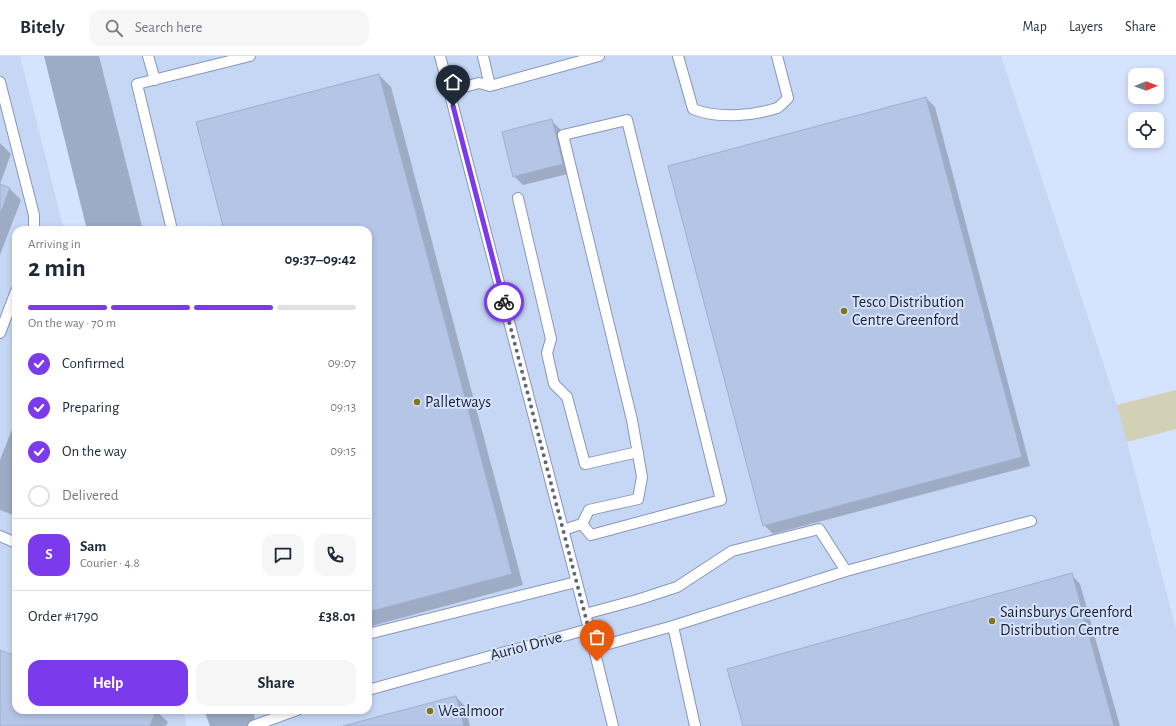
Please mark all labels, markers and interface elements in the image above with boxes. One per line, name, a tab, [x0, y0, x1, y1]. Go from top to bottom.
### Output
search box	[89, 10, 369, 46]
icon: search	[103, 17, 125, 39]
text: Bitely	[20, 18, 65, 37]
text: Search here	[135, 20, 202, 35]
text: Map	[1022, 20, 1047, 34]
text: Layers	[1069, 20, 1103, 34]
text: Share	[1125, 20, 1156, 34]
pin	[436, 65, 470, 106]
north arrow	[1128, 68, 1164, 104]
map controls	[1128, 68, 1164, 148]
icon: home	[442, 71, 464, 93]
button: locate	[1128, 112, 1164, 148]
text: Arriving in	[28, 238, 81, 251]
text: 09:37–09:42	[285, 252, 356, 267]
text: 2 min	[28, 255, 86, 281]
courier	[484, 282, 524, 322]
icon: bike	[493, 291, 515, 313]
place label: Tesco Distribution Centre Greenford	[852, 294, 964, 328]
marker: Tesco Distribution Centre Greenford	[839, 306, 849, 316]
text: On the way · 70 m	[28, 317, 116, 330]
icon: check	[28, 353, 50, 375]
text: Confirmed	[62, 356, 124, 371]
text: 09:07	[328, 357, 356, 370]
place label: Palletways	[425, 394, 491, 411]
icon: check	[28, 397, 50, 419]
marker: Palletways	[412, 397, 422, 407]
text: Preparing	[62, 400, 119, 415]
text: 09:13	[330, 401, 356, 414]
icon: check	[28, 441, 50, 463]
text: On the way	[62, 444, 127, 459]
text: 09:15	[330, 445, 356, 458]
text: Delivered	[62, 488, 119, 503]
button: chat	[262, 534, 304, 576]
button: phone	[314, 534, 356, 576]
text: Sam	[80, 539, 106, 554]
text: S	[45, 547, 53, 562]
text: Courier · 4.8	[80, 557, 140, 570]
place label: Sainsburys Greenford Distribution Centre	[1000, 604, 1133, 638]
text: Order #1790	[28, 609, 99, 624]
text: £38.01	[319, 609, 356, 624]
marker: Sainsburys Greenford Distribution Centre	[987, 616, 997, 626]
pin	[580, 620, 614, 661]
icon: bag	[586, 626, 608, 648]
street label: Auriol Drive	[488, 629, 564, 663]
button: Help	[28, 660, 188, 706]
button: Share	[196, 660, 356, 706]
place label: Wealmoor	[438, 703, 505, 719]
marker: Wealmoor	[425, 706, 435, 716]

